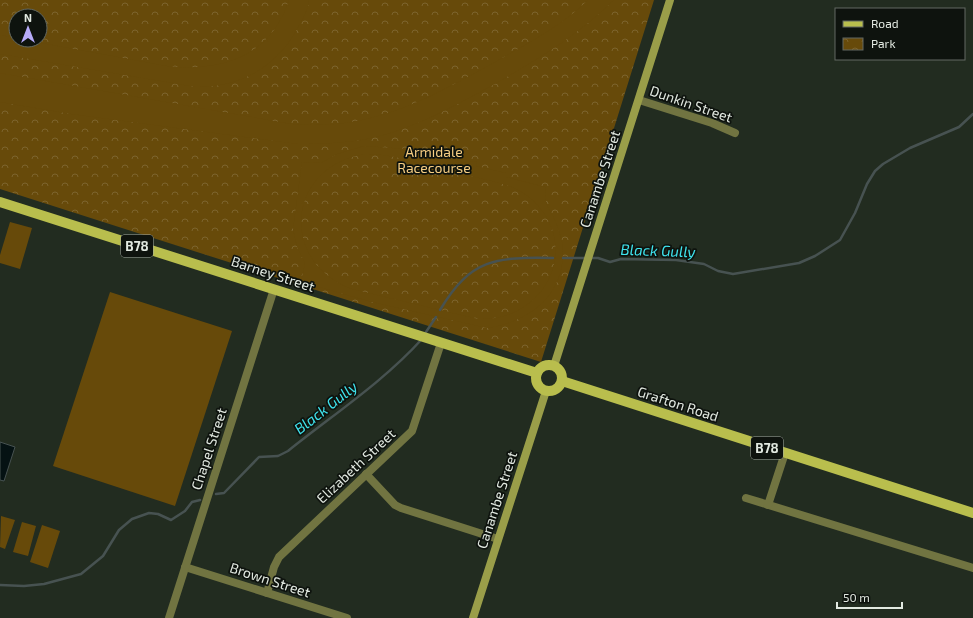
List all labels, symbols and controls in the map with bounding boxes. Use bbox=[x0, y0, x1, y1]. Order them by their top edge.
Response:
north arrow bbox=[8, 8, 48, 48]
legend bbox=[835, 8, 965, 60]
text: N bbox=[24, 11, 32, 24]
text: Road bbox=[871, 16, 899, 30]
text: Park bbox=[871, 36, 896, 50]
street label: Dunkin Street bbox=[648, 81, 735, 126]
street label: Canambe Street bbox=[576, 128, 623, 230]
park label: Armidale Racecourse bbox=[397, 143, 471, 176]
road number: B78 bbox=[121, 235, 153, 257]
water label: Black Gully bbox=[620, 240, 696, 261]
street label: Barney Street bbox=[229, 252, 317, 295]
water label: Black Gully bbox=[290, 377, 361, 438]
street label: Grafton Road bbox=[635, 382, 721, 425]
street label: Chapel Street bbox=[187, 406, 230, 492]
street label: Elizabeth Street bbox=[313, 425, 398, 506]
road number: B78 bbox=[751, 437, 783, 459]
street label: Canambe Street bbox=[473, 449, 520, 551]
street label: Brown Street bbox=[228, 559, 313, 601]
scale bar bbox=[837, 584, 902, 610]
text: 50 m bbox=[843, 590, 870, 604]

